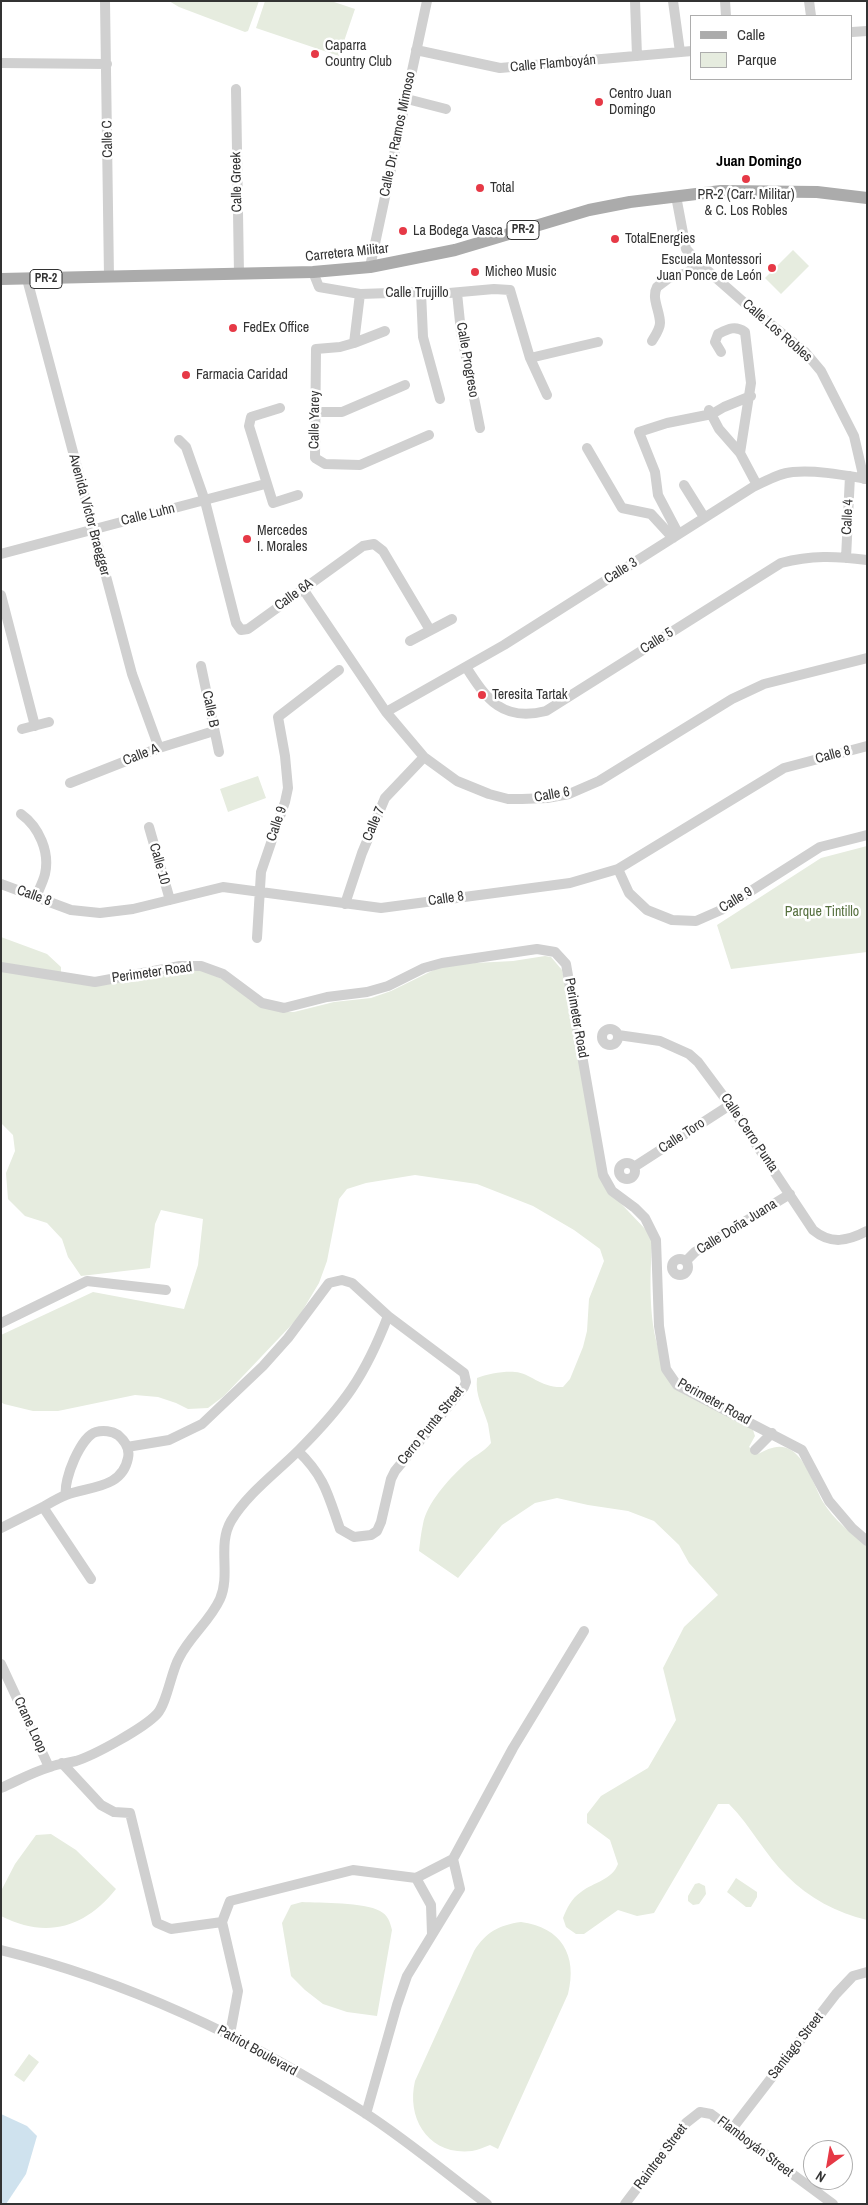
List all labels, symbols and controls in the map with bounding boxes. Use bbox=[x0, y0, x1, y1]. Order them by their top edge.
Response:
legend bbox=[690, 15, 853, 80]
text: Calle bbox=[737, 24, 765, 45]
place label: Caparra Country Club bbox=[325, 38, 392, 70]
marker: Caparra Country Club bbox=[309, 48, 321, 60]
text: Parque bbox=[737, 49, 777, 70]
street label: Calle Flamboyán bbox=[509, 52, 597, 76]
street label: Calle Dr. Ramos Mimoso bbox=[377, 70, 419, 198]
place label: Centro Juan Domingo bbox=[609, 86, 672, 118]
marker: Centro Juan Domingo bbox=[593, 96, 605, 108]
street label: Calle C bbox=[99, 120, 117, 158]
street label: Calle Greek bbox=[228, 152, 246, 212]
district label: Juan Domingo bbox=[716, 153, 802, 171]
marker: PR-2 (Carr. Militar) & C. Los Robles bbox=[740, 173, 752, 185]
place label: Total bbox=[490, 180, 514, 196]
marker: Total bbox=[474, 182, 486, 194]
place label: PR-2 (Carr. Militar) & C. Los Robles bbox=[698, 187, 794, 220]
road number: PR-2 bbox=[507, 220, 539, 240]
place label: La Bodega Vasca bbox=[413, 223, 503, 239]
marker: La Bodega Vasca bbox=[397, 225, 409, 237]
place label: TotalEnergies bbox=[625, 231, 695, 247]
marker: TotalEnergies bbox=[609, 233, 621, 245]
street label: Carretera Militar bbox=[305, 240, 389, 266]
place label: Escuela Montessori Juan Ponce de León bbox=[657, 252, 762, 284]
marker: Escuela Montessori Juan Ponce de León bbox=[766, 262, 778, 274]
place label: Micheo Music bbox=[485, 264, 556, 280]
marker: Micheo Music bbox=[469, 266, 481, 278]
road number: PR-2 bbox=[30, 270, 62, 288]
street label: Calle Trujillo bbox=[385, 285, 449, 301]
street label: Calle Los Robles bbox=[739, 296, 815, 366]
place label: FedEx Office bbox=[243, 320, 309, 336]
street label: Calle Progreso bbox=[452, 321, 482, 399]
marker: FedEx Office bbox=[227, 322, 239, 334]
place label: Farmacia Caridad bbox=[196, 367, 288, 383]
marker: Farmacia Caridad bbox=[180, 369, 192, 381]
street label: Calle Yarey bbox=[306, 391, 324, 449]
street label: Avenida Víctor Braegger bbox=[65, 452, 113, 578]
street label: Calle 4 bbox=[839, 499, 857, 535]
street label: Calle Luhn bbox=[119, 500, 177, 530]
place label: Mercedes I. Morales bbox=[257, 523, 307, 556]
marker: Mercedes I. Morales bbox=[241, 533, 253, 545]
street label: Calle 3 bbox=[601, 554, 641, 588]
street label: Calle 6A bbox=[272, 575, 316, 615]
street label: Calle 5 bbox=[637, 624, 677, 658]
place label: Teresita Tartak bbox=[492, 687, 568, 703]
street label: Calle B bbox=[198, 689, 222, 729]
marker: Teresita Tartak bbox=[476, 689, 488, 701]
street label: Calle A bbox=[121, 741, 161, 769]
street label: Calle 8 bbox=[814, 742, 852, 768]
street label: Calle 6 bbox=[533, 784, 571, 806]
street label: Calle 9 bbox=[263, 804, 291, 844]
street label: Calle 7 bbox=[359, 804, 389, 844]
street label: Calle 10 bbox=[145, 841, 173, 887]
street label: Calle 8 bbox=[14, 882, 54, 910]
street label: Calle 9 bbox=[716, 884, 756, 916]
street label: Calle 8 bbox=[427, 888, 465, 910]
park label: Parque Tintillo bbox=[785, 904, 859, 920]
street label: Perimeter Road bbox=[111, 959, 193, 987]
street label: Perimeter Road bbox=[561, 977, 591, 1059]
street label: Calle Cerro Punta bbox=[717, 1090, 781, 1176]
street label: Calle Toro bbox=[656, 1115, 708, 1157]
street label: Calle Doña Juana bbox=[694, 1196, 780, 1258]
street label: Perimeter Road bbox=[674, 1375, 754, 1429]
street label: Cerro Punta Street bbox=[394, 1384, 468, 1468]
street label: Crane Loop bbox=[10, 1694, 50, 1756]
street label: Santiago Street bbox=[765, 2009, 827, 2083]
street label: Patriot Boulevard bbox=[214, 2022, 300, 2080]
street label: Flamboyán Street bbox=[714, 2113, 796, 2181]
street label: Raintree Street bbox=[631, 2121, 691, 2193]
north arrow bbox=[803, 2140, 853, 2190]
text: N bbox=[812, 2167, 829, 2187]

